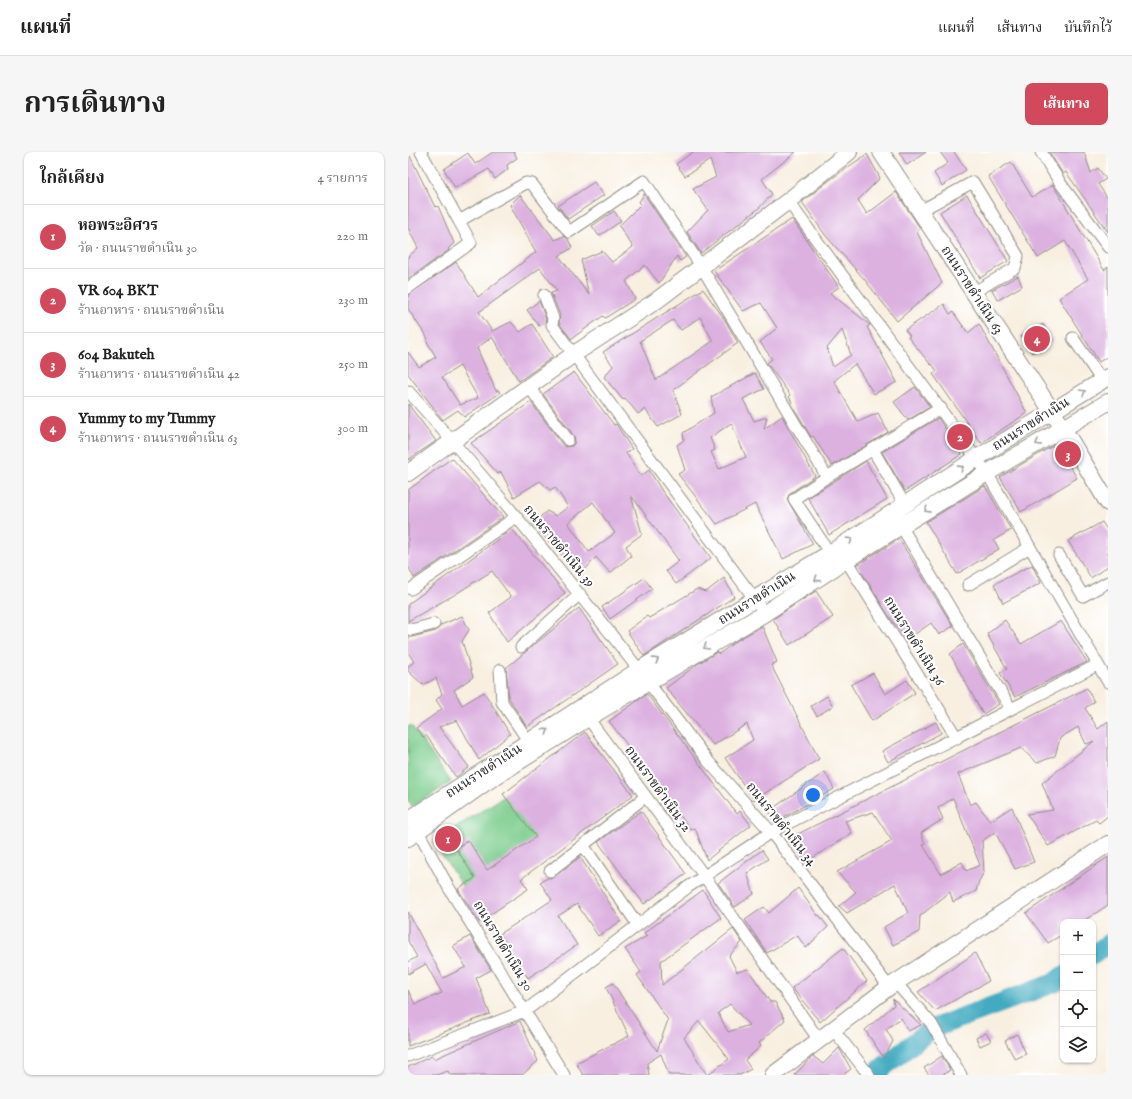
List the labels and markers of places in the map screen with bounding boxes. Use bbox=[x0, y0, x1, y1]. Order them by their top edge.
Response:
pin: 4 bbox=[1024, 324, 1050, 354]
pin: 2 bbox=[947, 422, 973, 452]
pin: 3 bbox=[1055, 439, 1081, 469]
pin: 1 bbox=[435, 824, 461, 854]

